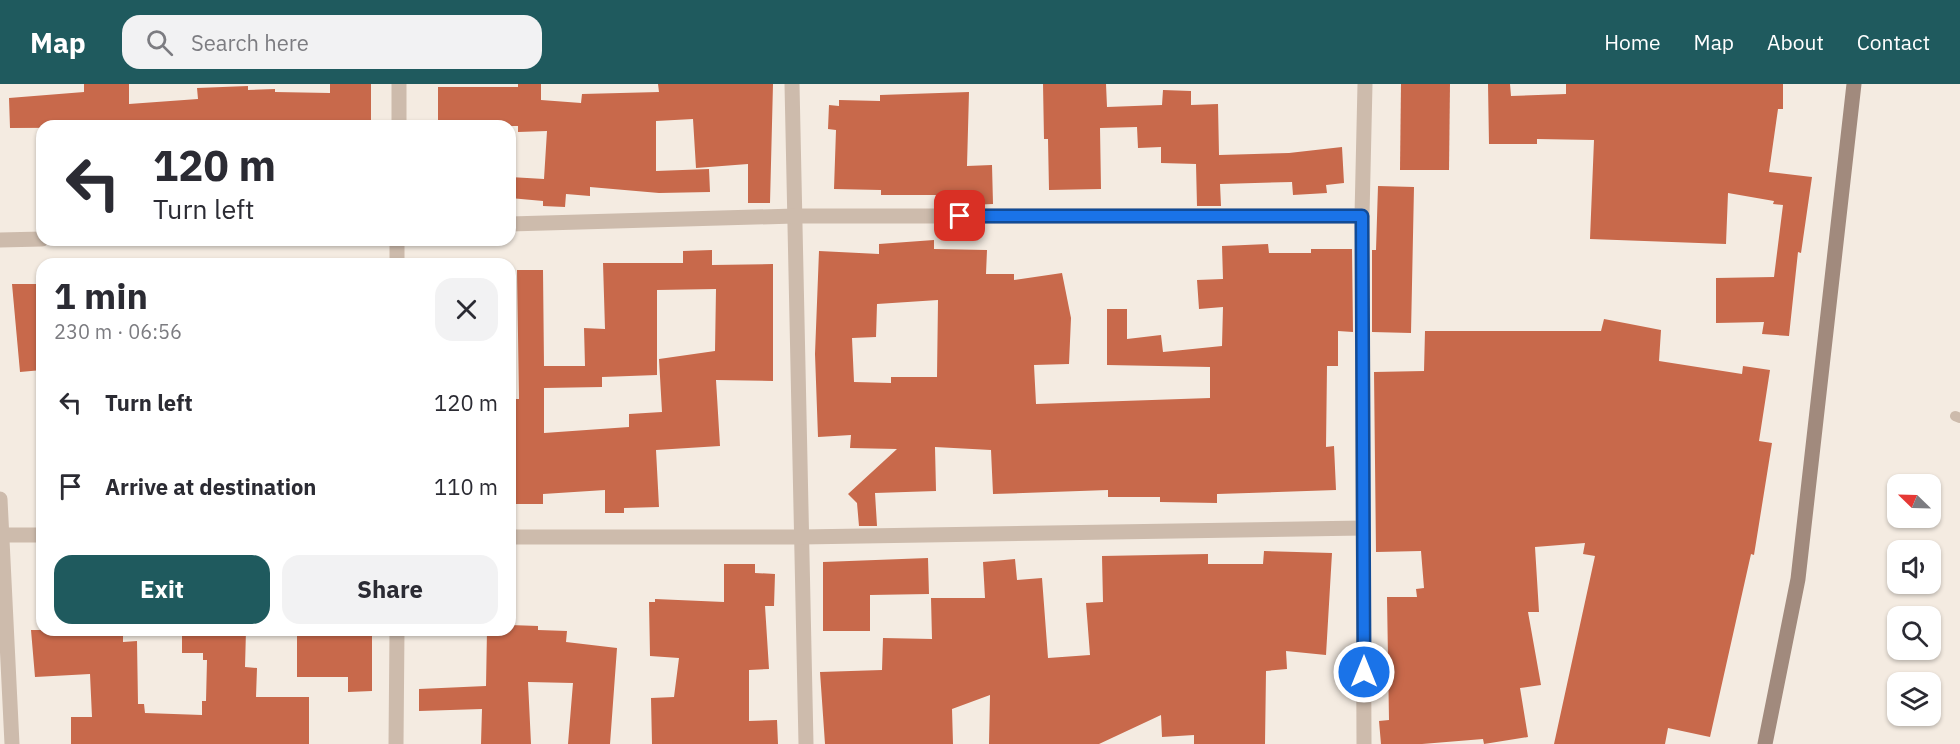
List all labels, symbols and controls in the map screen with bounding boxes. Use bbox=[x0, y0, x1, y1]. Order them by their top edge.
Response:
search box bbox=[122, 15, 542, 69]
text: Map bbox=[30, 24, 86, 61]
icon: search bbox=[143, 26, 176, 59]
text: Search here bbox=[191, 28, 309, 57]
text: Home bbox=[1604, 28, 1661, 56]
text: Map bbox=[1694, 28, 1734, 56]
text: About bbox=[1767, 28, 1824, 56]
text: Contact bbox=[1857, 28, 1930, 56]
text: 120 m bbox=[153, 138, 276, 193]
icon: left bbox=[54, 144, 132, 222]
pin bbox=[934, 190, 985, 241]
text: Turn left bbox=[153, 191, 254, 226]
icon: arrive bbox=[943, 199, 976, 232]
text: 1 min bbox=[54, 272, 148, 319]
button: close bbox=[435, 278, 498, 341]
text: 230 m · 06:56 bbox=[54, 318, 182, 345]
icon: left bbox=[54, 386, 87, 419]
text: Turn left bbox=[105, 388, 193, 417]
text: 120 m bbox=[434, 388, 498, 417]
icon: arrive bbox=[54, 470, 87, 503]
text: Arrive at destination bbox=[105, 472, 316, 501]
text: 110 m bbox=[434, 472, 498, 501]
north arrow bbox=[1887, 474, 1941, 528]
map controls bbox=[1887, 474, 1941, 726]
button: sound bbox=[1887, 540, 1941, 594]
button: Exit bbox=[54, 555, 270, 624]
button: Share bbox=[282, 555, 498, 624]
button: search bbox=[1887, 606, 1941, 660]
position arrow bbox=[1332, 640, 1396, 704]
button: layers bbox=[1887, 672, 1941, 726]

